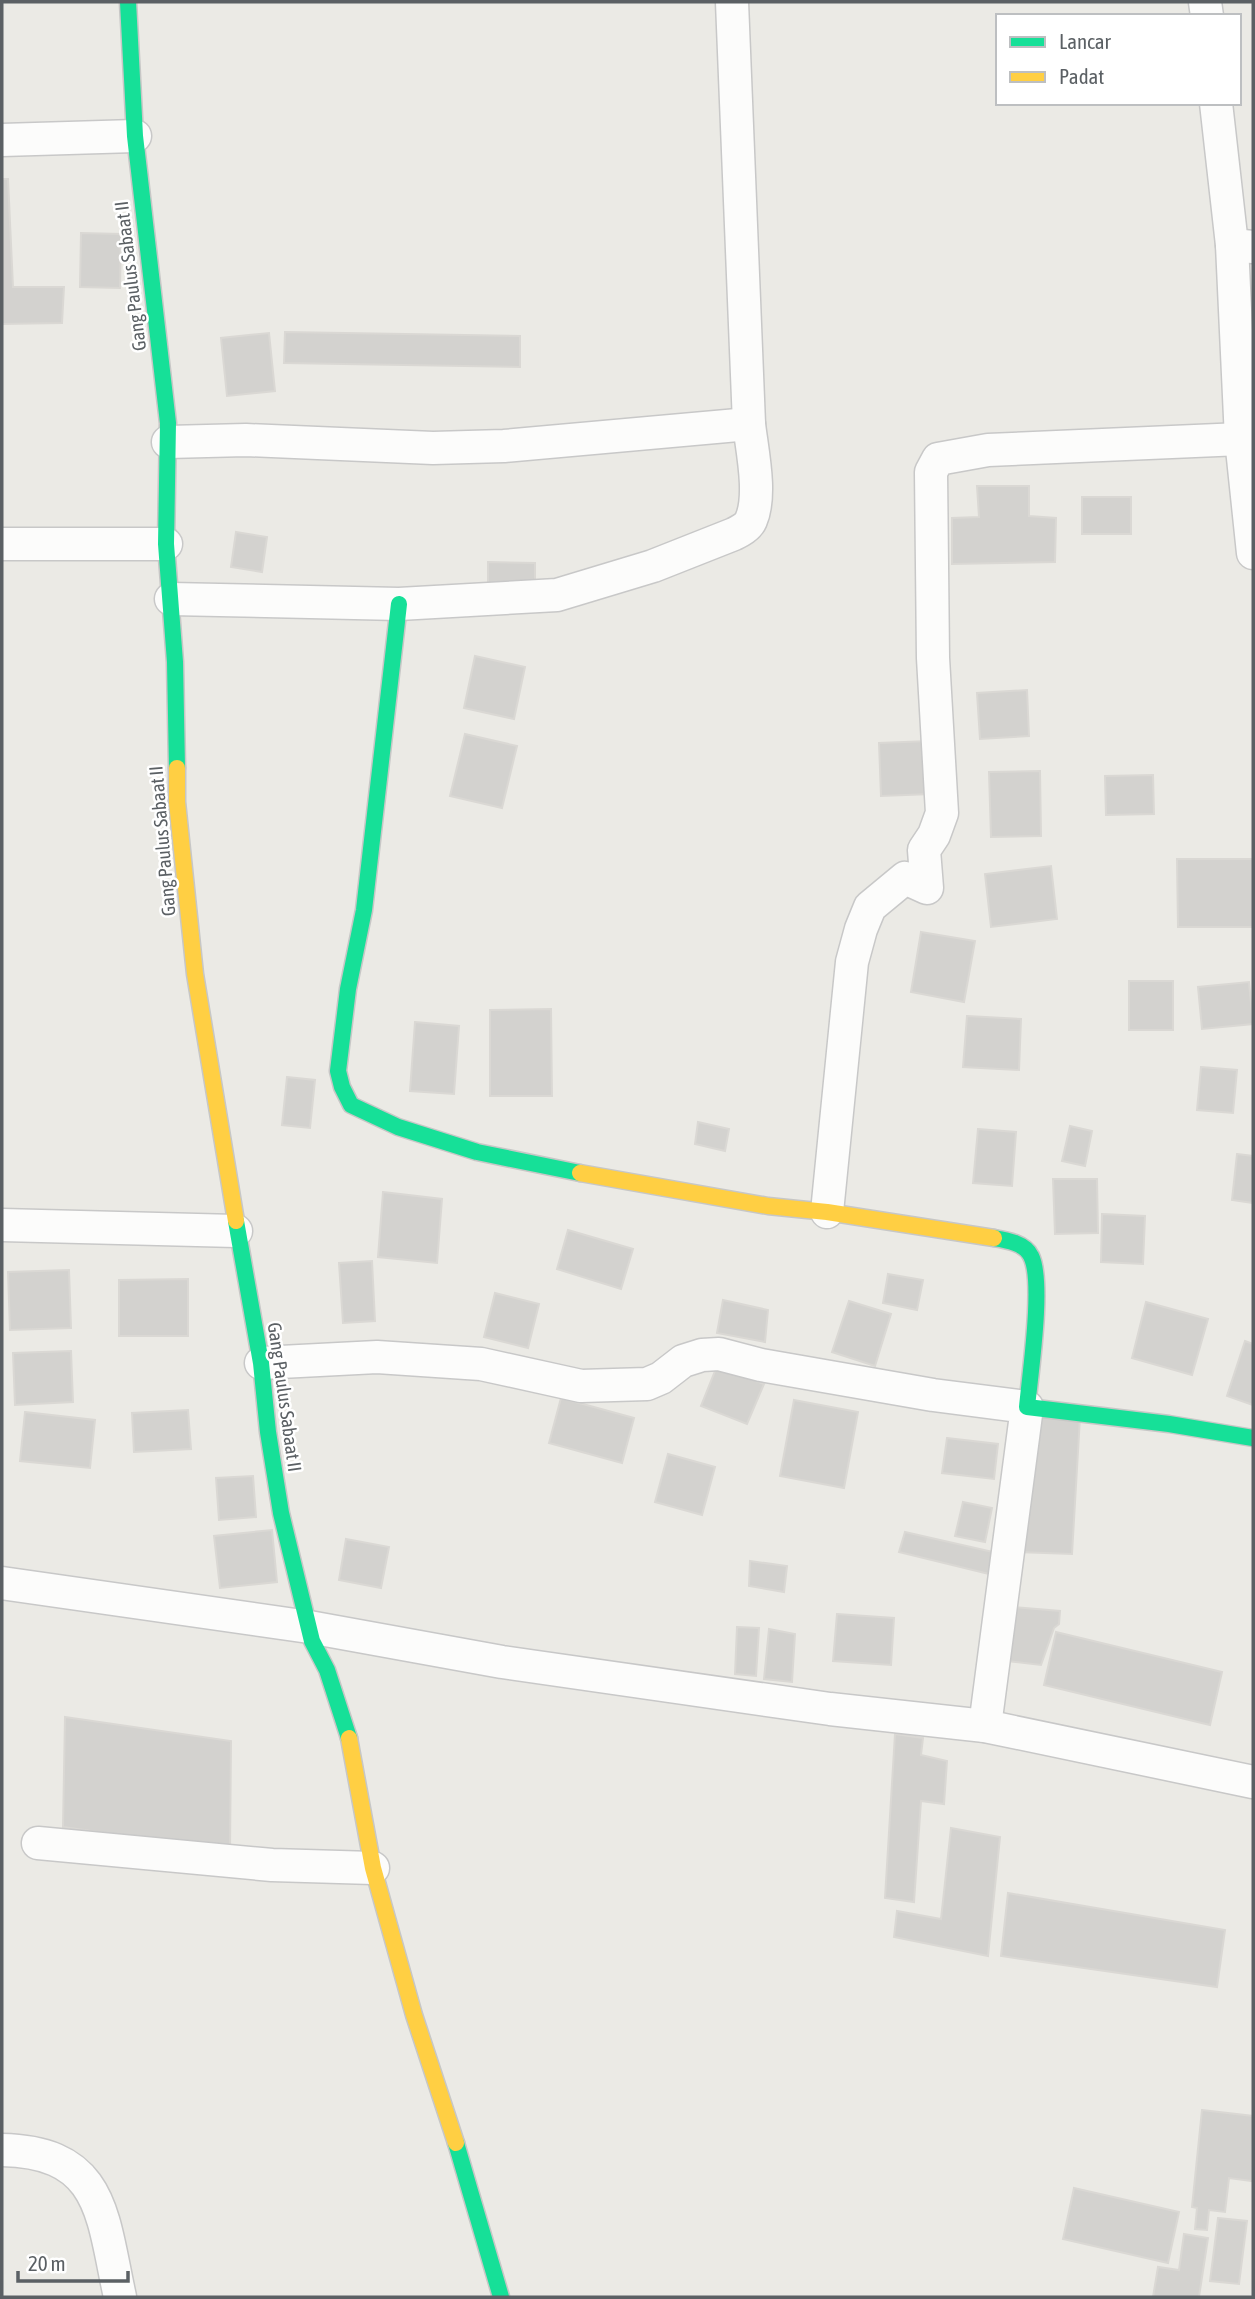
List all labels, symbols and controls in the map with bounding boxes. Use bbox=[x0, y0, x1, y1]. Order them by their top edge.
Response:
legend bbox=[996, 14, 1241, 105]
text: Lancar bbox=[1059, 29, 1112, 53]
text: Padat bbox=[1059, 64, 1104, 88]
street label: Gang Paulus Sabaat II bbox=[110, 200, 150, 352]
street label: Gang Paulus Sabaat II bbox=[144, 765, 180, 917]
street label: Gang Paulus Sabaat II bbox=[264, 1321, 306, 1473]
scale bar bbox=[18, 2240, 128, 2284]
text: 20 m bbox=[28, 2251, 66, 2275]

